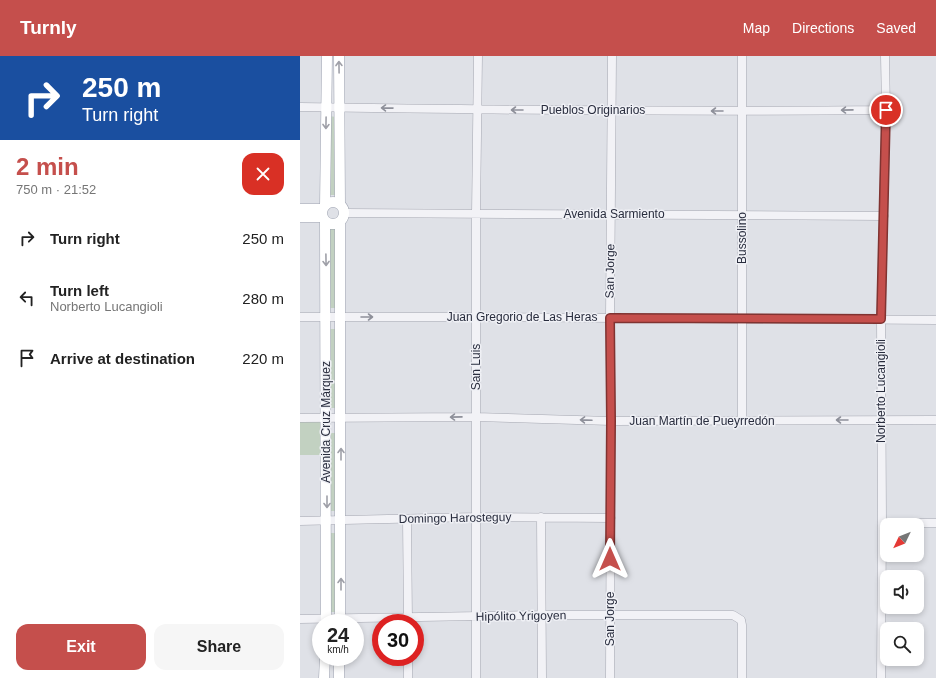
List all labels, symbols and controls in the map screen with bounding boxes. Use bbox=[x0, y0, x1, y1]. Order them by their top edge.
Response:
text: Turnly bbox=[20, 17, 77, 38]
text: Map bbox=[743, 20, 770, 36]
text: Directions bbox=[792, 20, 854, 36]
text: Saved bbox=[876, 20, 916, 36]
one-way arrow bbox=[335, 61, 343, 74]
icon: right bbox=[16, 72, 68, 124]
text: 250 m bbox=[82, 72, 161, 103]
pin bbox=[869, 93, 903, 127]
icon: arrive bbox=[875, 99, 897, 121]
street label: Pueblos Originarios bbox=[541, 103, 645, 117]
text: Turn right bbox=[82, 105, 158, 125]
one-way arrow bbox=[381, 105, 394, 112]
one-way arrow bbox=[511, 106, 524, 114]
one-way arrow bbox=[841, 106, 854, 114]
one-way arrow bbox=[711, 107, 724, 115]
one-way arrow bbox=[323, 116, 330, 129]
text: 2 min bbox=[16, 153, 79, 180]
button: close bbox=[242, 153, 284, 195]
text: 750 m · 21:52 bbox=[16, 182, 96, 197]
street label: Avenida Sarmiento bbox=[563, 207, 665, 221]
street label: Bussolino bbox=[735, 212, 749, 264]
icon: right bbox=[16, 227, 38, 249]
text: Turn right bbox=[50, 230, 120, 247]
text: 250 m bbox=[242, 230, 284, 247]
street label: San Jorge bbox=[603, 243, 617, 298]
one-way arrow bbox=[322, 253, 330, 266]
text: Turn left bbox=[50, 282, 109, 299]
icon: left bbox=[16, 287, 38, 309]
text: 280 m bbox=[242, 290, 284, 307]
text: Norberto Lucangioli bbox=[50, 299, 163, 314]
street label: Juan Gregorio de Las Heras bbox=[447, 310, 597, 324]
one-way arrow bbox=[360, 313, 373, 321]
street label: Norberto Lucangioli bbox=[874, 339, 888, 443]
street label: San Luis bbox=[469, 344, 483, 390]
icon: arrive bbox=[16, 347, 38, 369]
text: Arrive at destination bbox=[50, 350, 195, 367]
text: 220 m bbox=[242, 350, 284, 367]
street label: Avenida Cruz Márquez bbox=[319, 361, 333, 483]
one-way arrow bbox=[450, 413, 463, 421]
street label: Juan Martín de Pueyrredón bbox=[629, 414, 775, 428]
one-way arrow bbox=[580, 417, 593, 424]
one-way arrow bbox=[836, 417, 849, 424]
one-way arrow bbox=[337, 448, 345, 461]
one-way arrow bbox=[323, 495, 331, 508]
street label: Domingo Harosteguy bbox=[399, 510, 511, 526]
north arrow bbox=[880, 518, 924, 562]
map controls bbox=[880, 518, 924, 666]
position arrow bbox=[589, 538, 631, 580]
button: sound bbox=[880, 570, 924, 614]
one-way arrow bbox=[337, 578, 344, 591]
street label: San Jorge bbox=[603, 591, 617, 646]
street label: Hipólito Yrigoyen bbox=[476, 608, 566, 624]
speed limit sign: 30 bbox=[372, 614, 424, 666]
button: search bbox=[880, 622, 924, 666]
button: Exit bbox=[16, 624, 146, 670]
button: Share bbox=[154, 624, 284, 670]
text: 24 bbox=[327, 624, 349, 646]
text: km/h bbox=[327, 644, 349, 655]

